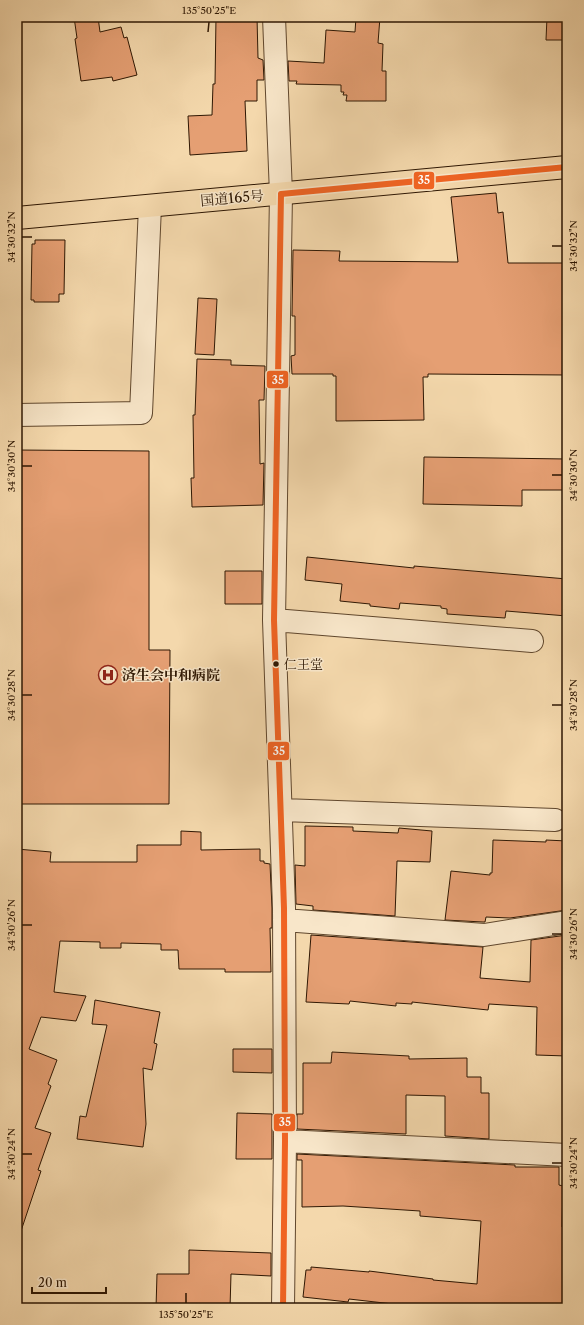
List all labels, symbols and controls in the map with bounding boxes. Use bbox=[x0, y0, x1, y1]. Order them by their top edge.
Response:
text: 135°50'25"E bbox=[182, 4, 236, 17]
line badge: 35 bbox=[413, 171, 435, 190]
text: 35 bbox=[418, 173, 430, 187]
street label: 国道165号 bbox=[199, 186, 265, 210]
text: 34°30'32"N bbox=[5, 211, 18, 263]
text: 34°30'32"N bbox=[567, 220, 580, 272]
line badge: 35 bbox=[266, 370, 289, 389]
text: 35 bbox=[272, 373, 284, 387]
text: 34°30'30"N bbox=[5, 440, 18, 492]
text: 34°30'30"N bbox=[567, 449, 580, 501]
place label: 仁王堂 bbox=[284, 656, 323, 672]
marker: 仁王堂 bbox=[271, 659, 281, 669]
hospital icon: 済生会中和病院 bbox=[97, 664, 119, 686]
place label: 済生会中和病院 bbox=[122, 666, 220, 684]
text: 34°30'28"N bbox=[5, 669, 18, 721]
text: 34°30'28"N bbox=[567, 679, 580, 731]
line badge: 35 bbox=[267, 741, 290, 761]
text: 35 bbox=[273, 744, 285, 758]
text: 34°30'26"N bbox=[5, 899, 18, 951]
text: 34°30'26"N bbox=[567, 908, 580, 960]
line badge: 35 bbox=[273, 1113, 296, 1132]
text: 35 bbox=[279, 1115, 291, 1129]
text: 34°30'24"N bbox=[5, 1128, 18, 1180]
text: 34°30'24"N bbox=[567, 1137, 580, 1189]
scale bar bbox=[32, 1269, 106, 1295]
text: 20 m bbox=[38, 1275, 67, 1290]
text: 135°50'25"E bbox=[159, 1308, 213, 1321]

